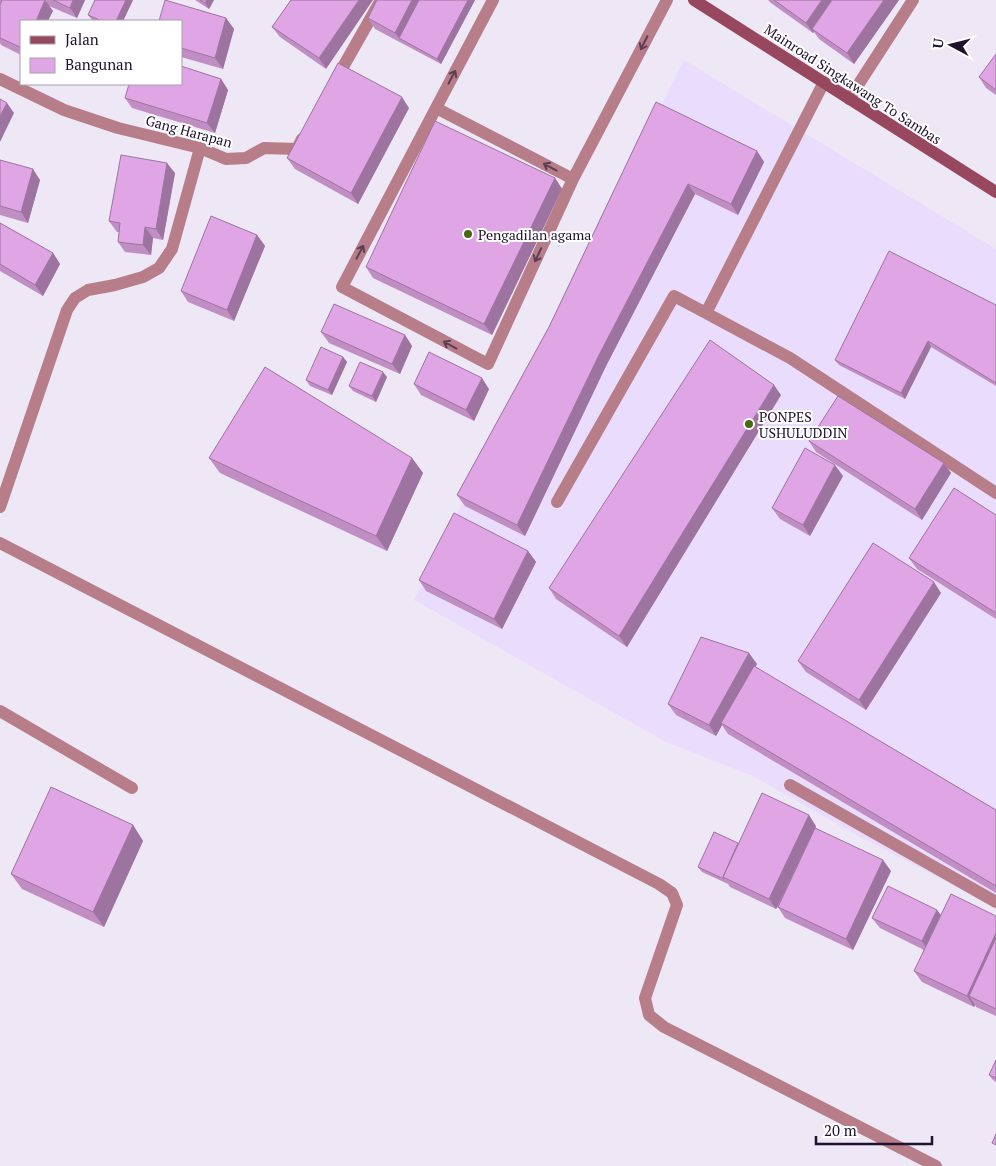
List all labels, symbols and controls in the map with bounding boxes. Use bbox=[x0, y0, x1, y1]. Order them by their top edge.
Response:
legend bbox=[20, 20, 182, 85]
street label: Mainroad Singkawang To Sambas bbox=[761, 20, 945, 148]
north arrow bbox=[926, 20, 976, 70]
text: Jalan bbox=[65, 29, 99, 49]
one-way arrow bbox=[639, 35, 648, 50]
text: U bbox=[928, 37, 948, 49]
text: Bangunan bbox=[65, 54, 133, 74]
one-way arrow bbox=[447, 70, 457, 85]
street label: Gang Harapan bbox=[144, 110, 235, 152]
one-way arrow bbox=[542, 162, 557, 172]
place label: Pengadilan agama bbox=[478, 225, 591, 244]
marker: Pengadilan agama bbox=[462, 228, 474, 240]
one-way arrow bbox=[356, 245, 365, 260]
one-way arrow bbox=[533, 247, 542, 262]
one-way arrow bbox=[443, 340, 458, 349]
place label: PONPES USHULUDDIN bbox=[759, 407, 848, 442]
marker: PONPES USHULUDDIN bbox=[743, 418, 755, 430]
scale bar bbox=[816, 1114, 932, 1146]
text: 20 m bbox=[824, 1120, 857, 1140]

